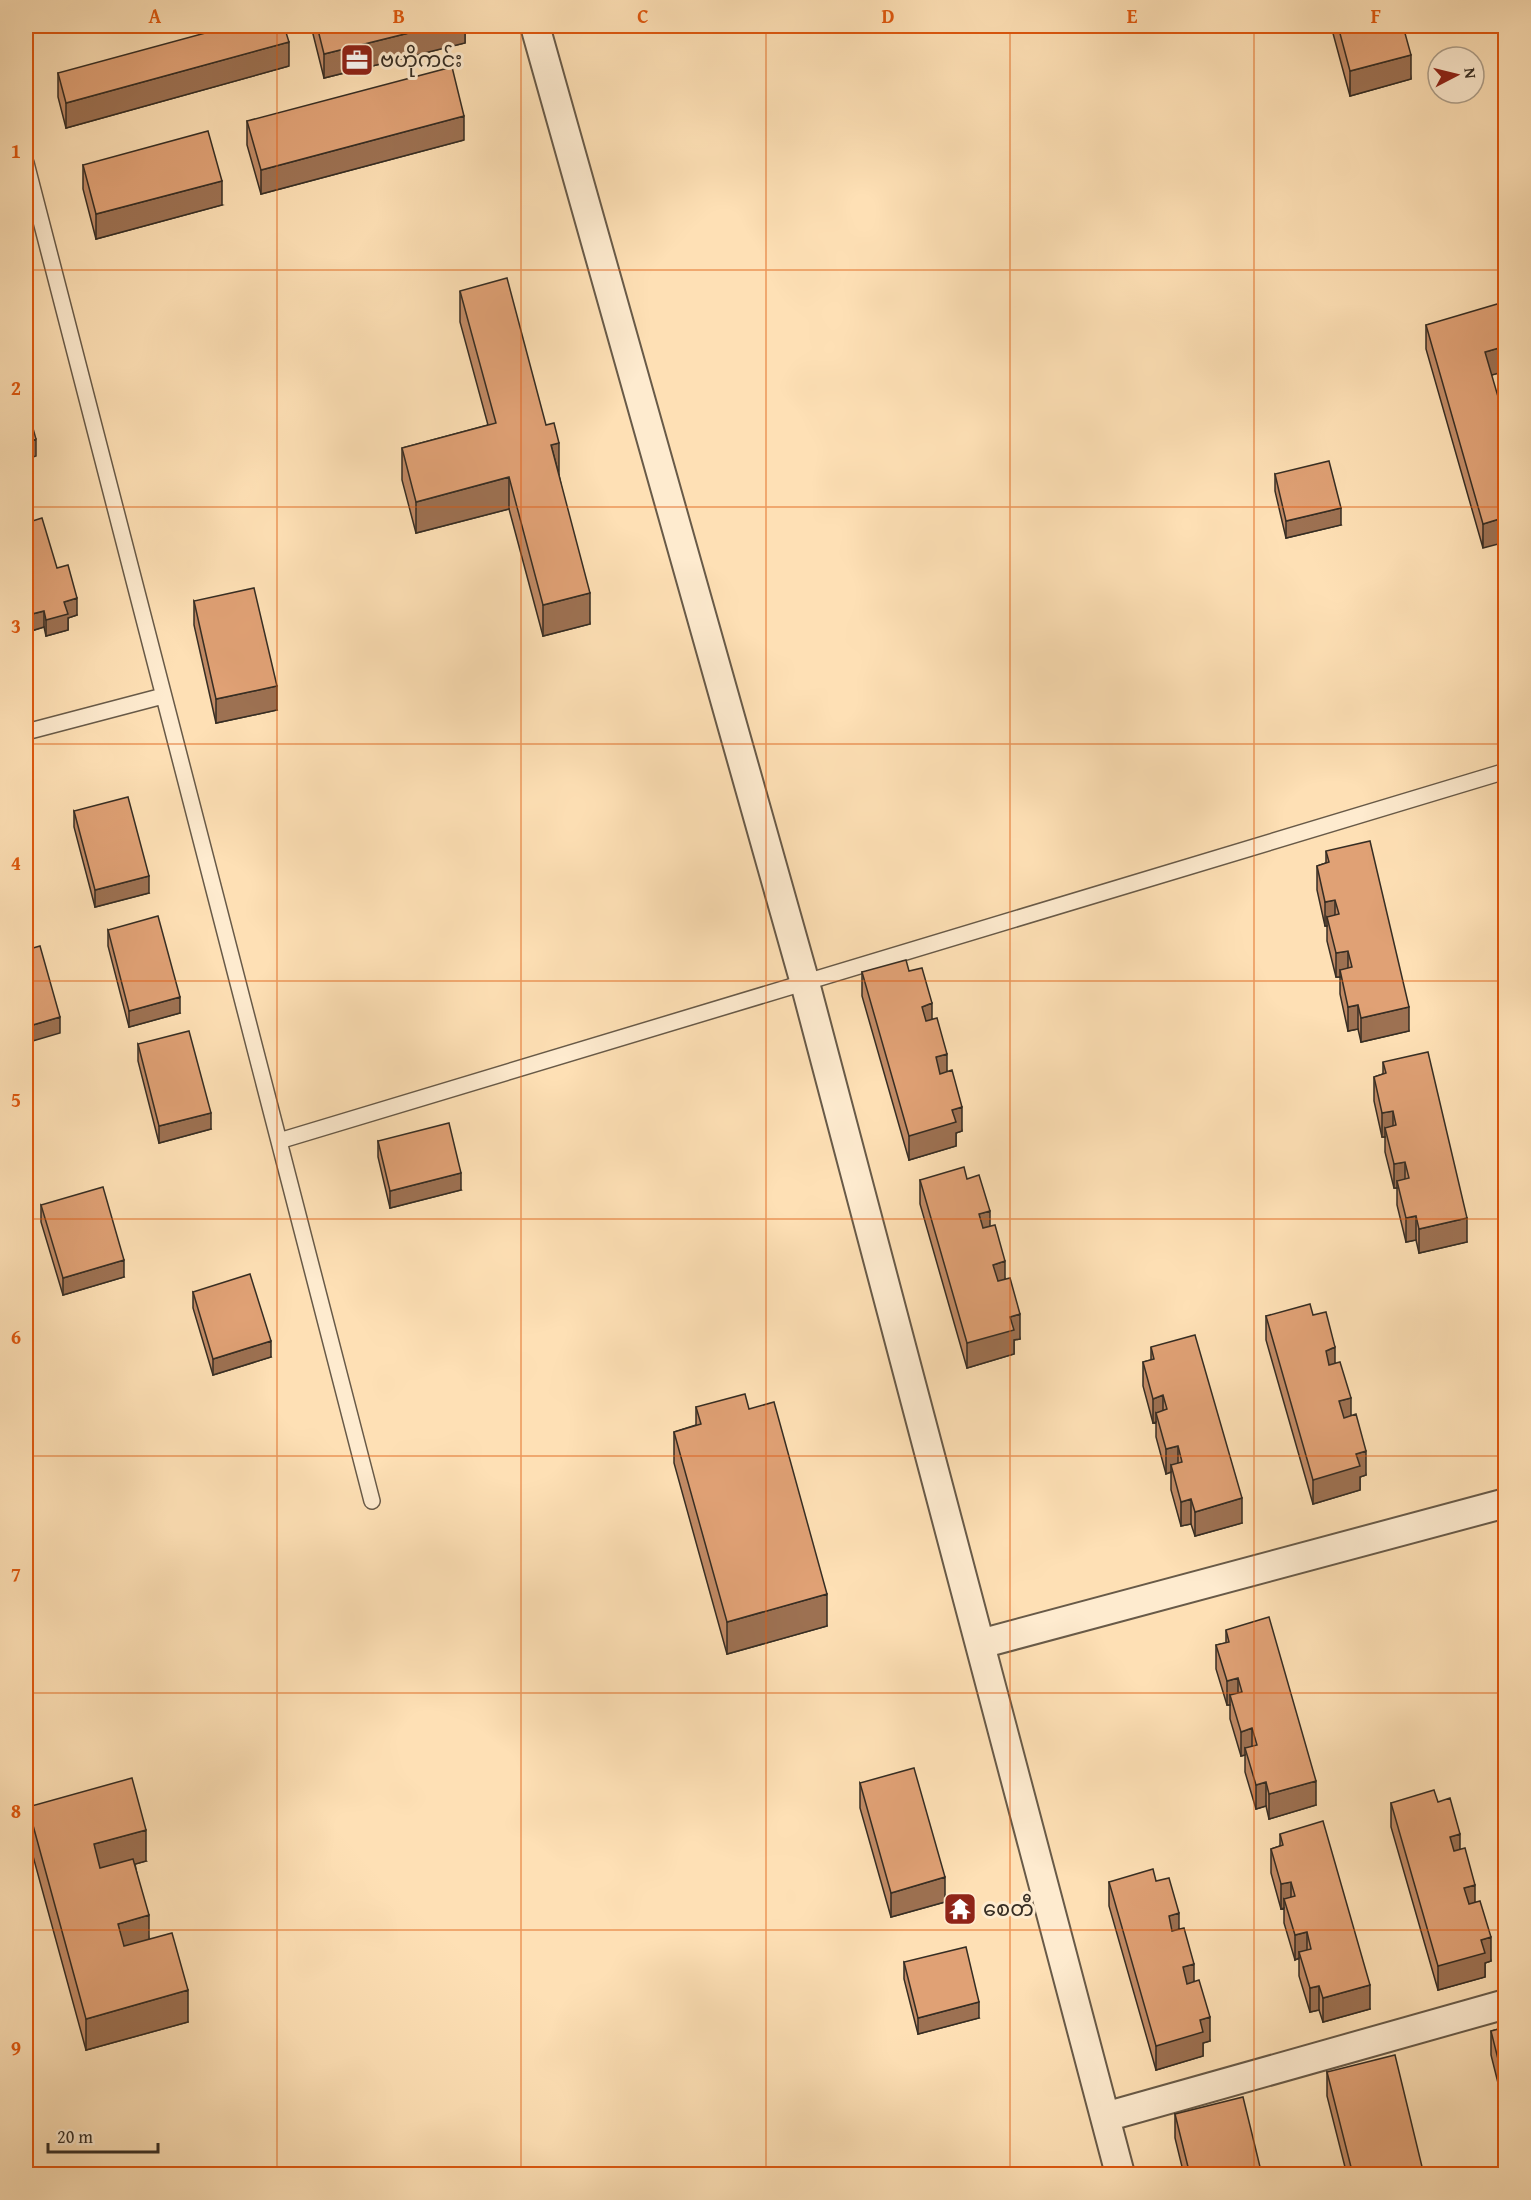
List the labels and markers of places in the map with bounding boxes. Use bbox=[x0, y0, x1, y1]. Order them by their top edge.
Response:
office icon: ဗဟိုကင်း bbox=[339, 42, 375, 78]
place label: ဗဟိုကင်း bbox=[380, 44, 462, 77]
temple icon: စေတီ bbox=[942, 1891, 978, 1927]
place label: စေတီ bbox=[983, 1893, 1034, 1924]

